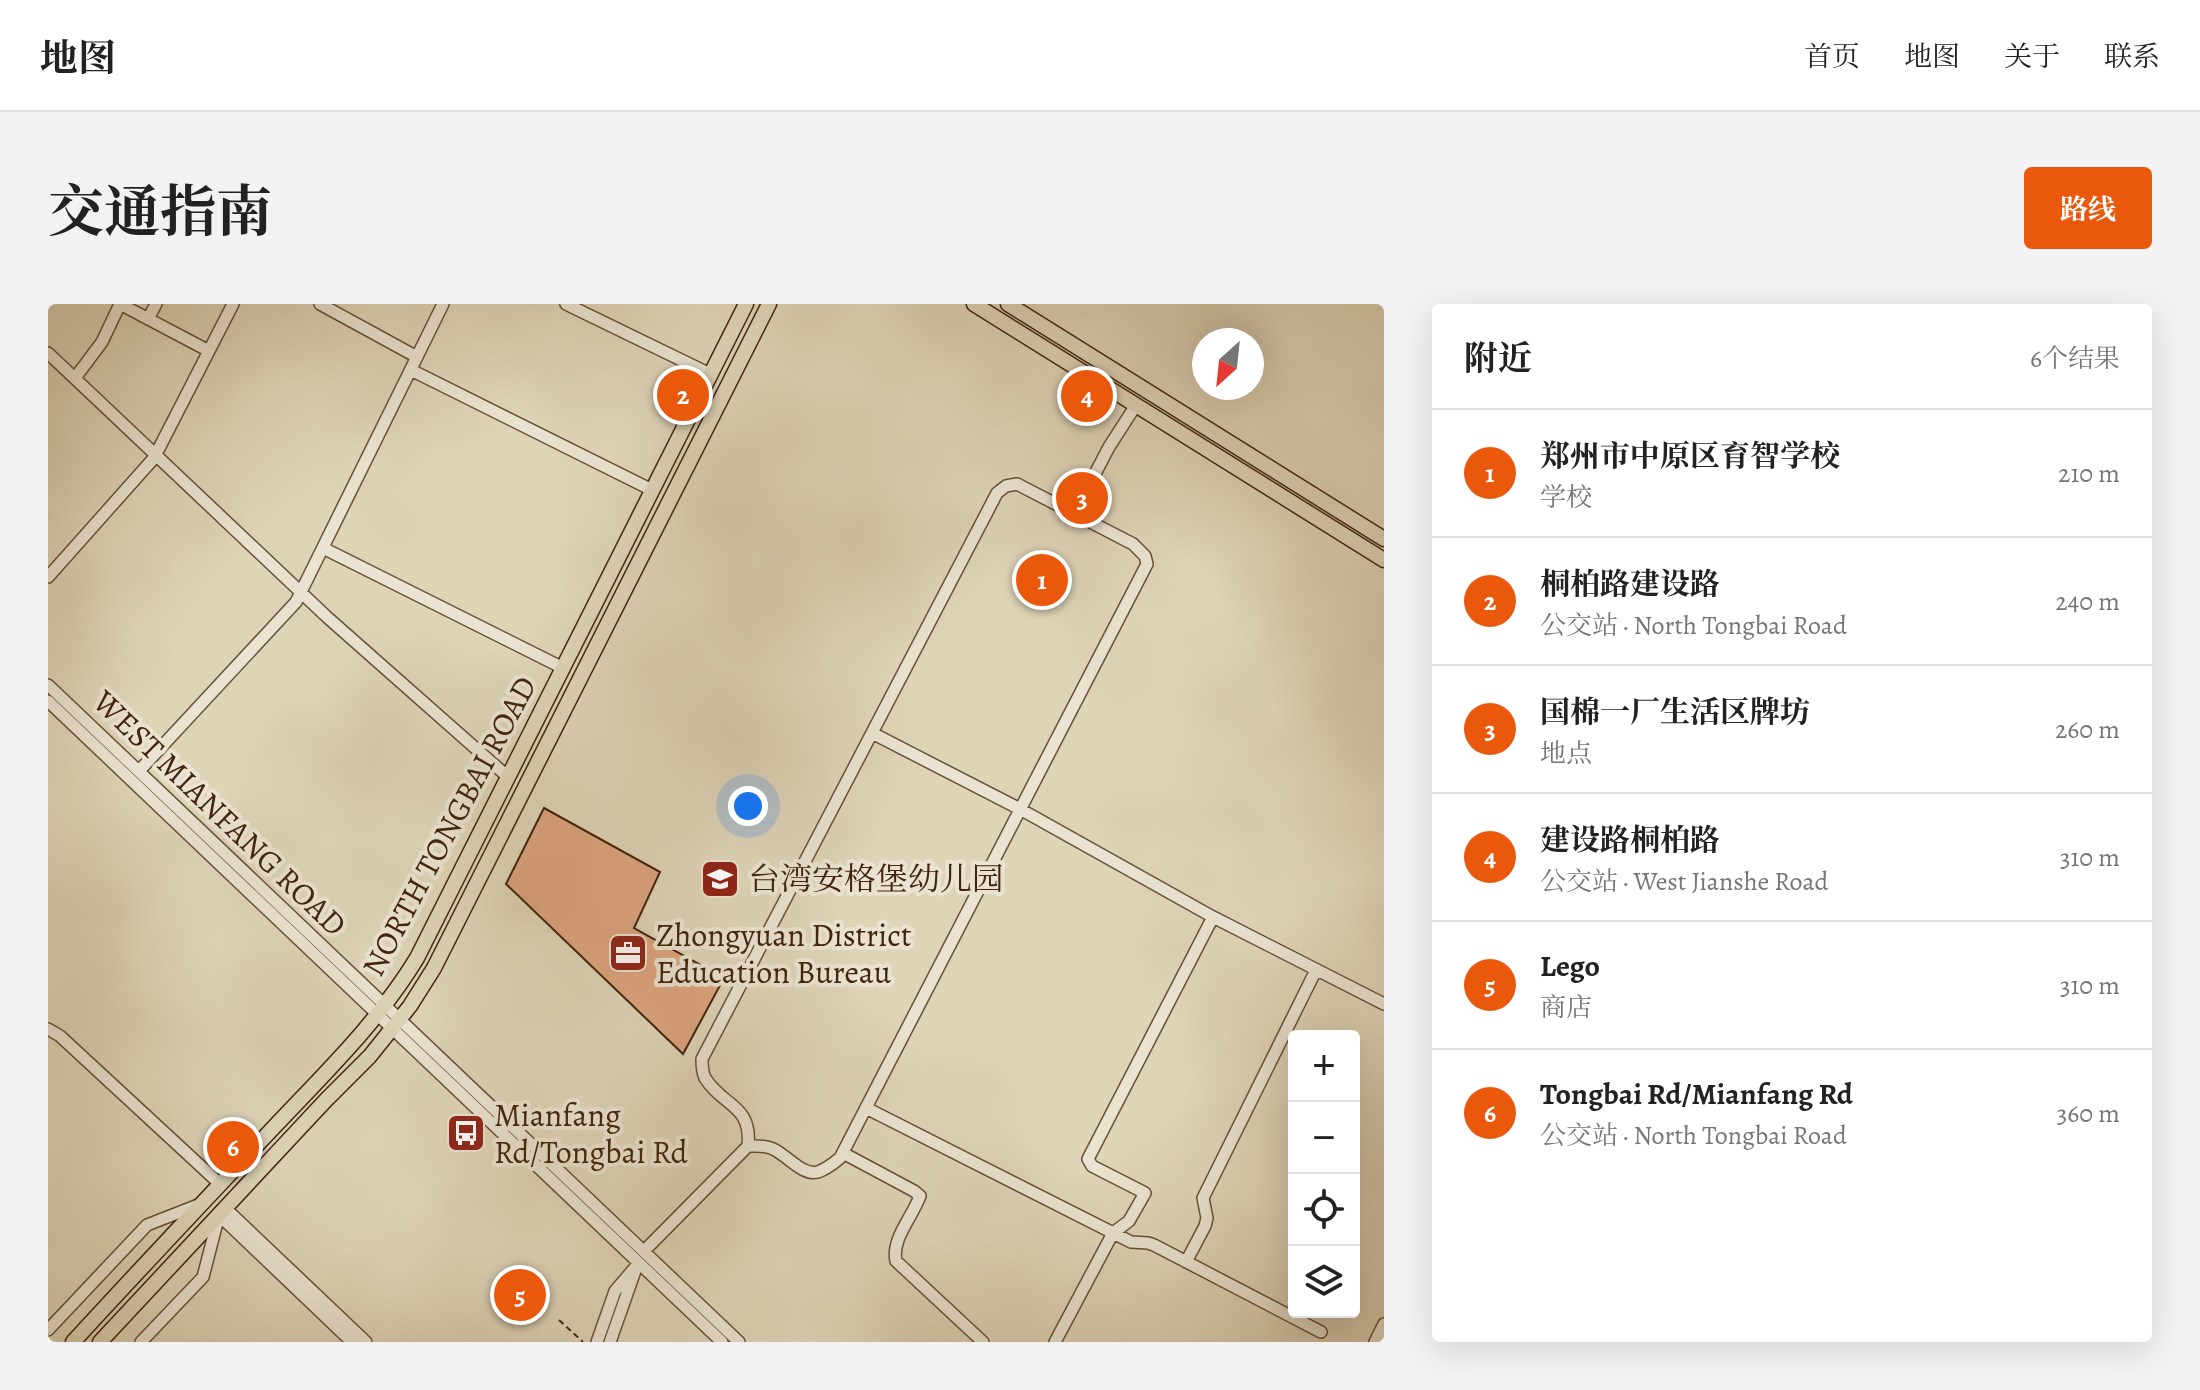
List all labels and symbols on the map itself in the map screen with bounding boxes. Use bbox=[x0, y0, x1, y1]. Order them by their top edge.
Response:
north arrow bbox=[1192, 328, 1264, 400]
pin: 2 bbox=[657, 365, 709, 425]
pin: 4 bbox=[1061, 366, 1113, 426]
pin: 3 bbox=[1056, 468, 1108, 528]
pin: 1 bbox=[1016, 550, 1068, 610]
street label: NORTH TONGBAI ROAD bbox=[351, 668, 547, 984]
street label: WEST MIANFANG ROAD bbox=[83, 679, 356, 946]
your location bbox=[728, 786, 768, 826]
place label: 台湾安格堡幼儿园 bbox=[748, 857, 1004, 901]
school or university icon: 台湾安格堡幼儿园 bbox=[699, 858, 741, 900]
place label: Zhongyuan District Education Bureau bbox=[656, 913, 912, 994]
office icon: Zhongyuan District Education Bureau bbox=[607, 932, 649, 974]
place label: Mianfang Rd/Tongbai Rd bbox=[494, 1093, 688, 1174]
bus stop icon: Mianfang Rd/Tongbai Rd bbox=[445, 1112, 487, 1154]
pin: 6 bbox=[207, 1117, 259, 1177]
pin: 5 bbox=[494, 1265, 546, 1325]

